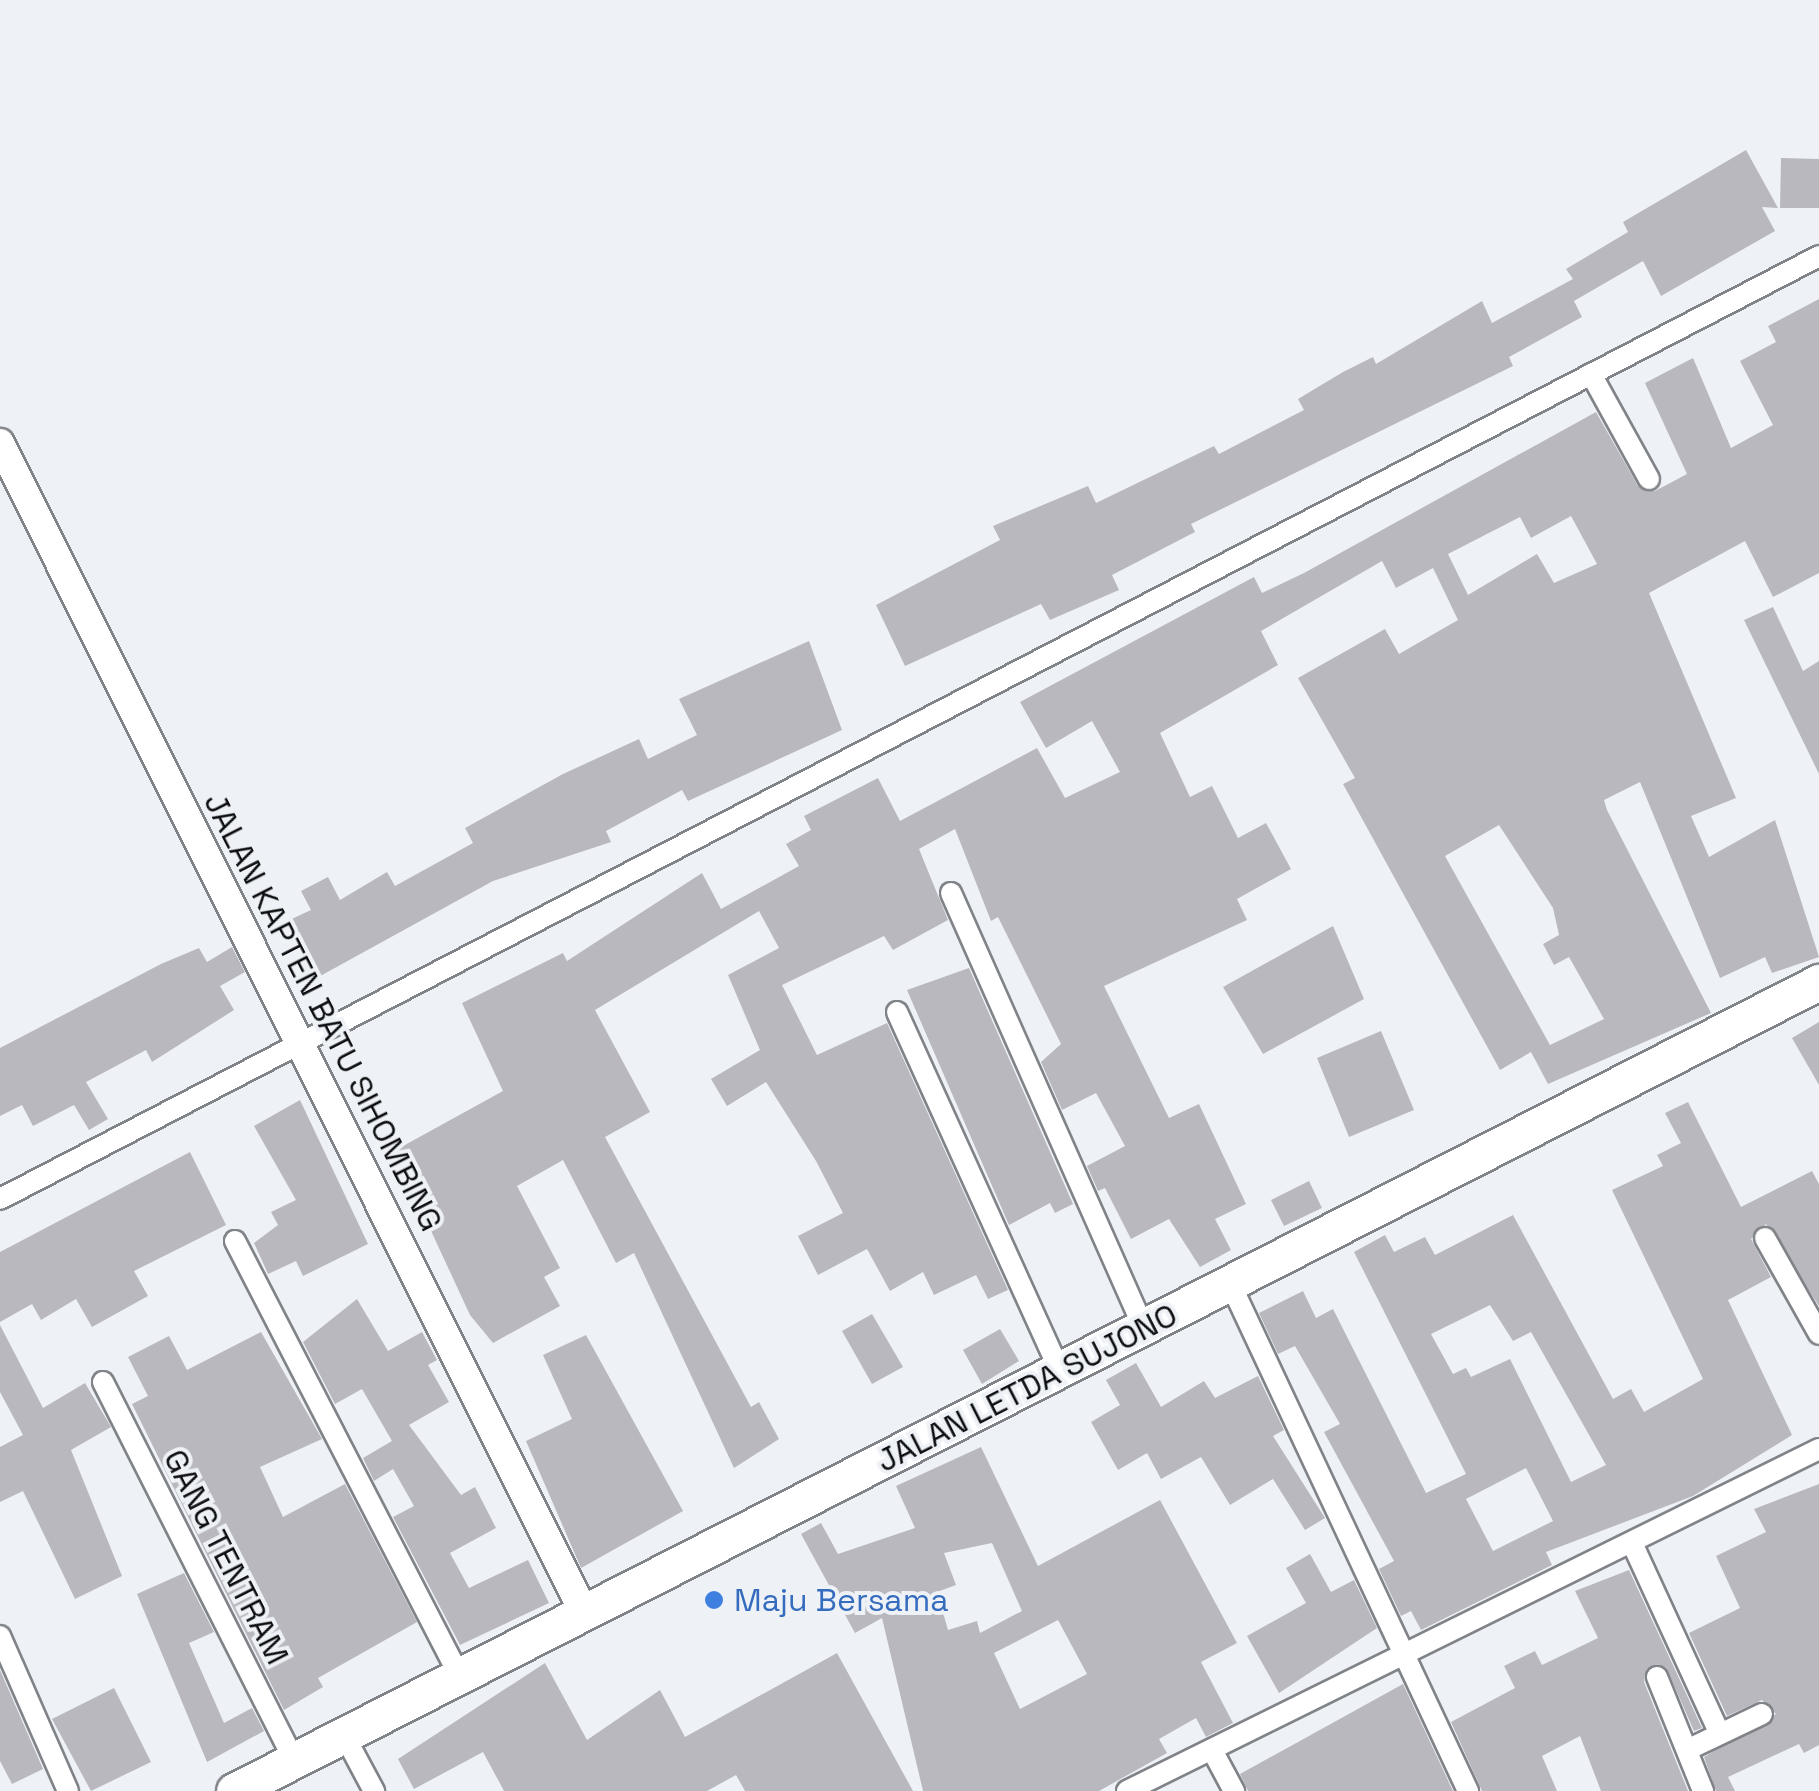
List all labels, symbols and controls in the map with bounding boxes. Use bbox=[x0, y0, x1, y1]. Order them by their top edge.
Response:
street label: JALAN KAPTEN BATU SIHOMBING bbox=[195, 787, 451, 1237]
street label: JALAN LETDA SUJONO bbox=[870, 1295, 1184, 1481]
street label: GANG TENTRAM bbox=[155, 1443, 297, 1671]
place label: Maju Bersama bbox=[734, 1581, 949, 1619]
marker: Maju Bersama bbox=[703, 1589, 725, 1611]

